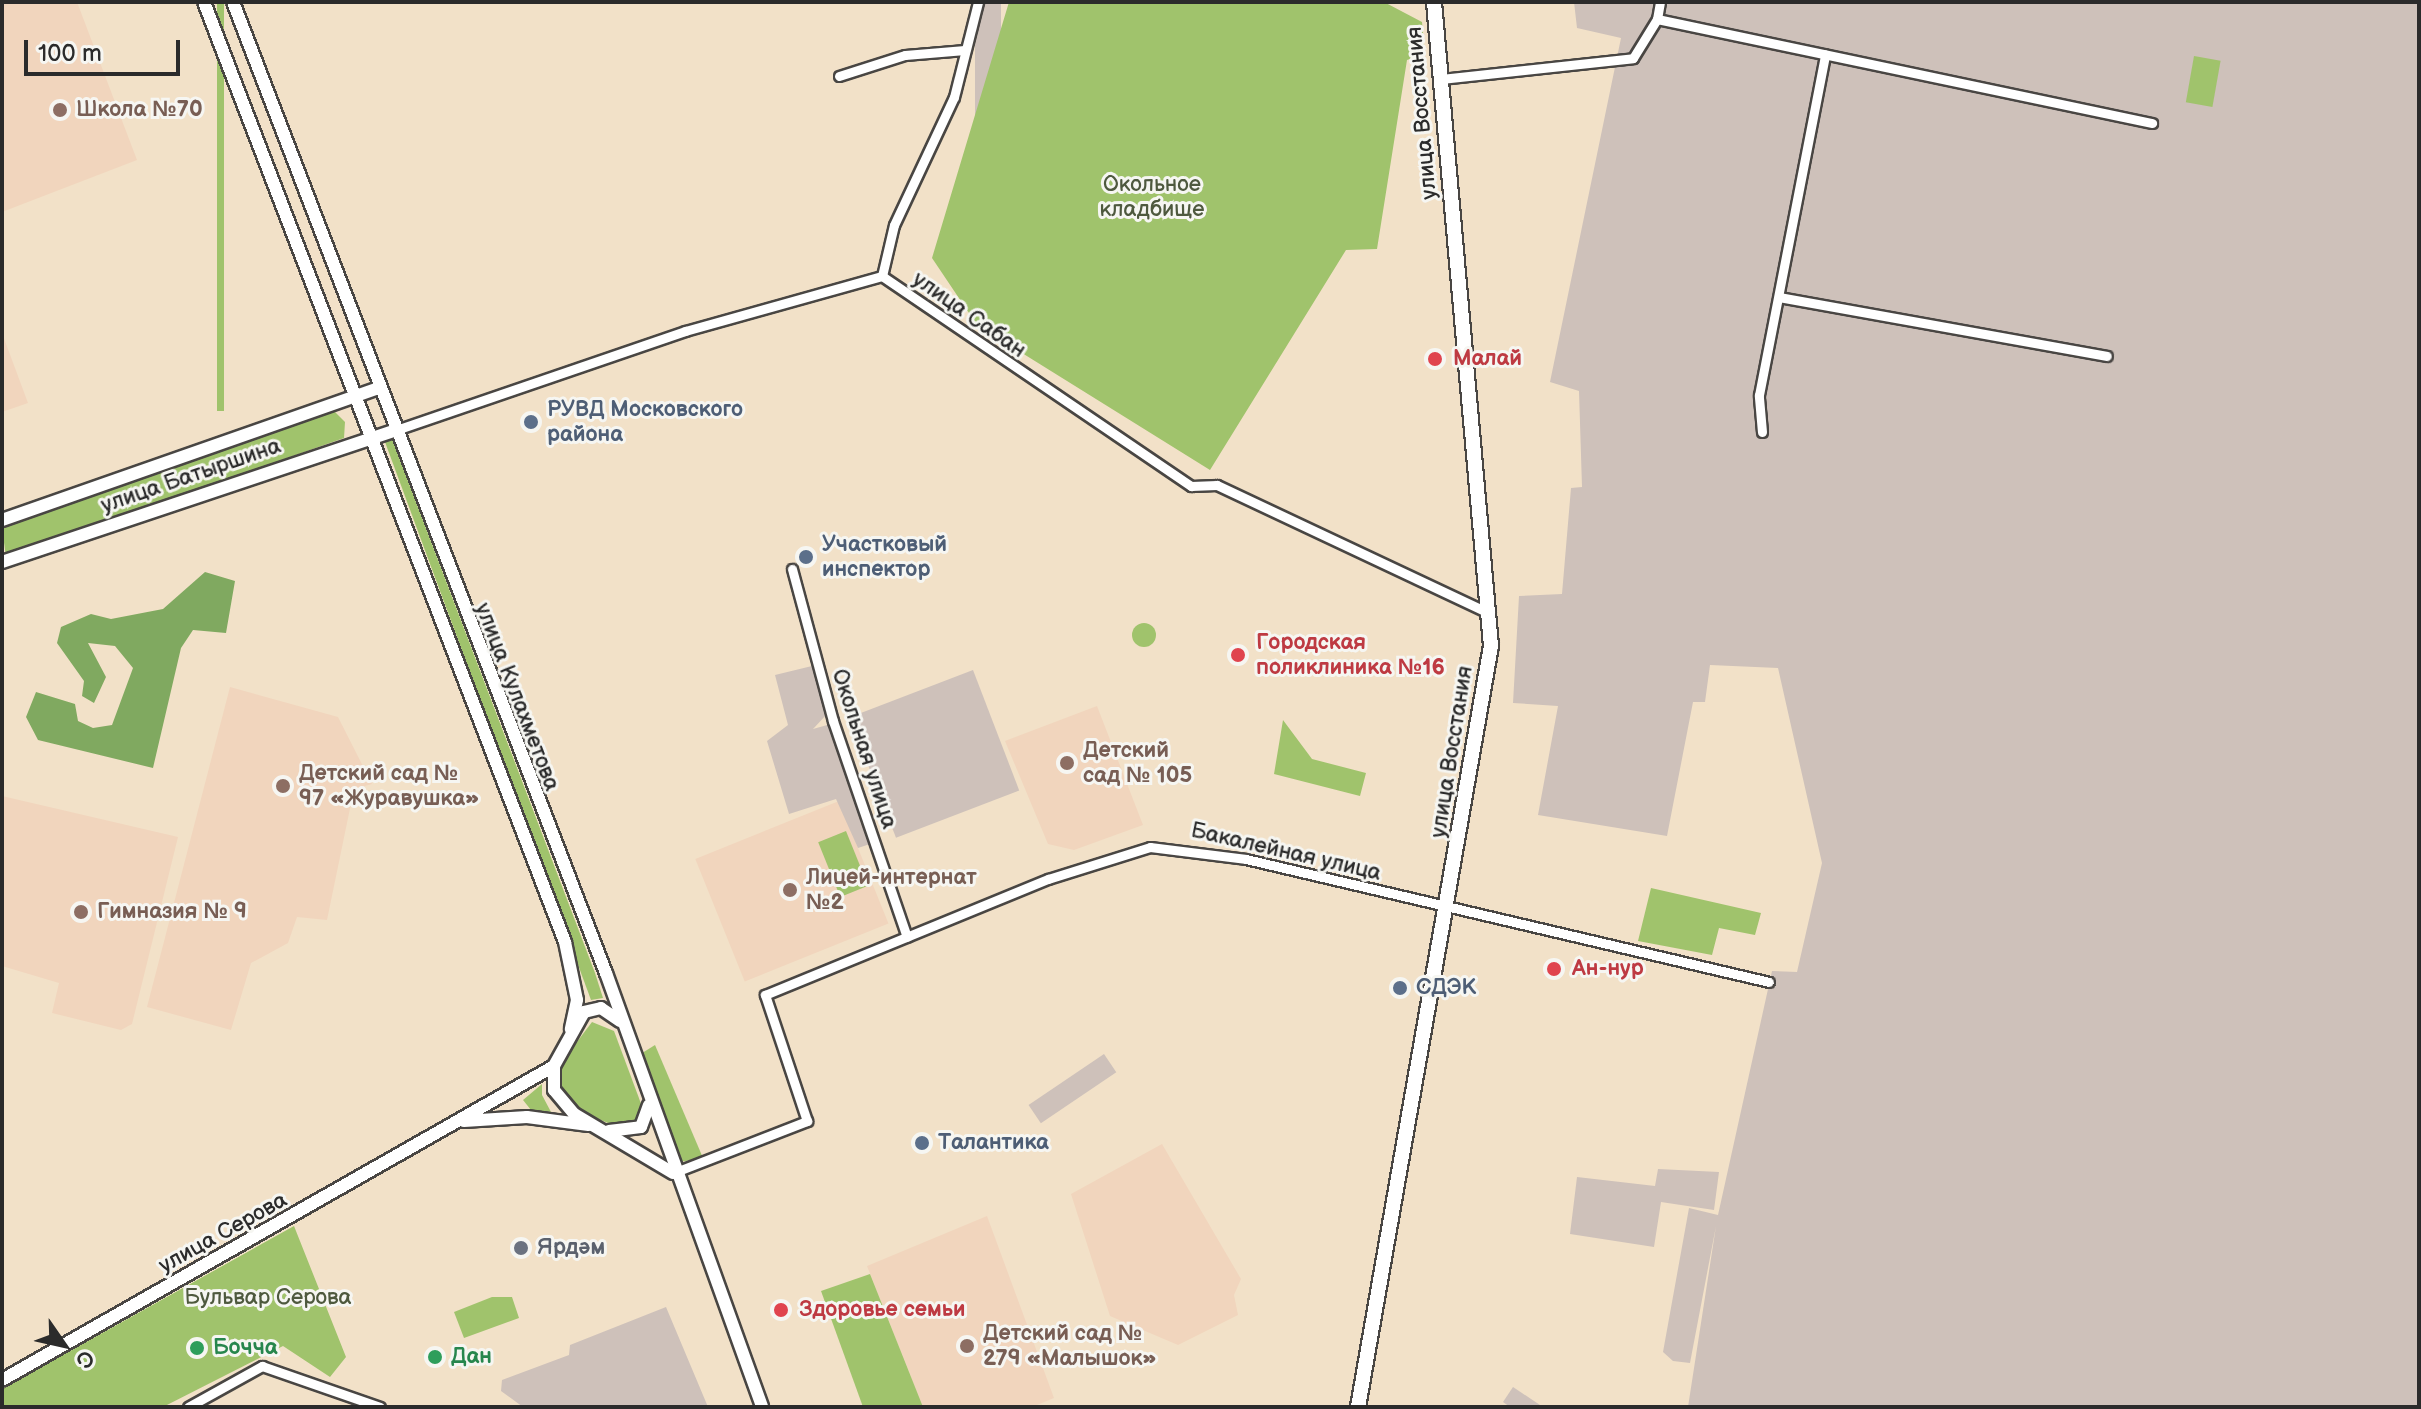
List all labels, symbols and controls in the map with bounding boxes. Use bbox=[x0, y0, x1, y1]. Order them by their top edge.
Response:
scale bar bbox=[28, 24, 184, 74]
street label: улица Восстания bbox=[1401, 25, 1443, 201]
text: 100 m bbox=[38, 39, 102, 68]
place label: Школа №70 bbox=[76, 97, 203, 123]
marker: Школа №70 bbox=[51, 101, 69, 119]
park label: Окольное кладбище bbox=[1099, 171, 1205, 222]
street label: улица Сабан bbox=[907, 266, 1031, 364]
place label: Малай bbox=[1453, 346, 1522, 372]
marker: Малай bbox=[1424, 348, 1446, 370]
place label: РУВД Московского района bbox=[547, 396, 743, 448]
marker: РУВД Московского района bbox=[522, 413, 540, 431]
street label: улица Батыршина bbox=[98, 433, 284, 519]
place label: Участковый инспектор bbox=[822, 531, 947, 582]
marker: Участковый инспектор bbox=[797, 548, 815, 566]
street label: улица Кулахметова bbox=[469, 599, 565, 795]
place label: Городская поликлиника №16 bbox=[1256, 629, 1445, 680]
marker: Городская поликлиника №16 bbox=[1227, 644, 1249, 666]
street label: улица Восстания bbox=[1425, 664, 1479, 840]
street label: Окольная улица bbox=[826, 666, 902, 832]
place label: Детский сад № 105 bbox=[1083, 737, 1192, 788]
marker: Детский сад № 105 bbox=[1058, 754, 1076, 772]
place label: Детский сад № 97 «Журавушка» bbox=[299, 760, 479, 812]
marker: Детский сад № 97 «Журавушка» bbox=[274, 777, 292, 795]
street label: Бакалейная улица bbox=[1188, 817, 1384, 887]
place label: Лицей-интернат №2 bbox=[806, 864, 977, 916]
marker: Лицей-интернат №2 bbox=[781, 881, 799, 899]
place label: Гимназия № 9 bbox=[97, 899, 247, 925]
marker: Гимназия № 9 bbox=[72, 903, 90, 921]
place label: Ан-нур bbox=[1572, 956, 1644, 982]
marker: Ан-нур bbox=[1543, 958, 1565, 980]
place label: СДЭК bbox=[1416, 975, 1476, 1001]
marker: СДЭК bbox=[1391, 979, 1409, 997]
place label: Талантика bbox=[938, 1130, 1049, 1156]
marker: Талантика bbox=[913, 1134, 931, 1152]
street label: улица Серова bbox=[154, 1187, 292, 1279]
place label: Ярдәм bbox=[537, 1235, 605, 1261]
marker: Ярдәм bbox=[512, 1239, 530, 1257]
park label: Бульвар Серова bbox=[184, 1285, 352, 1311]
place label: Здоровье семьи bbox=[799, 1297, 965, 1323]
marker: Здоровье семьи bbox=[770, 1299, 792, 1321]
north arrow bbox=[24, 1305, 104, 1385]
place label: Детский сад № 279 «Малышок» bbox=[983, 1320, 1157, 1372]
place label: Бочча bbox=[213, 1335, 278, 1361]
marker: Детский сад № 279 «Малышок» bbox=[958, 1337, 976, 1355]
marker: Бочча bbox=[188, 1339, 206, 1357]
place label: Дан bbox=[451, 1344, 492, 1370]
text: С bbox=[69, 1345, 100, 1373]
marker: Дан bbox=[426, 1348, 444, 1366]

